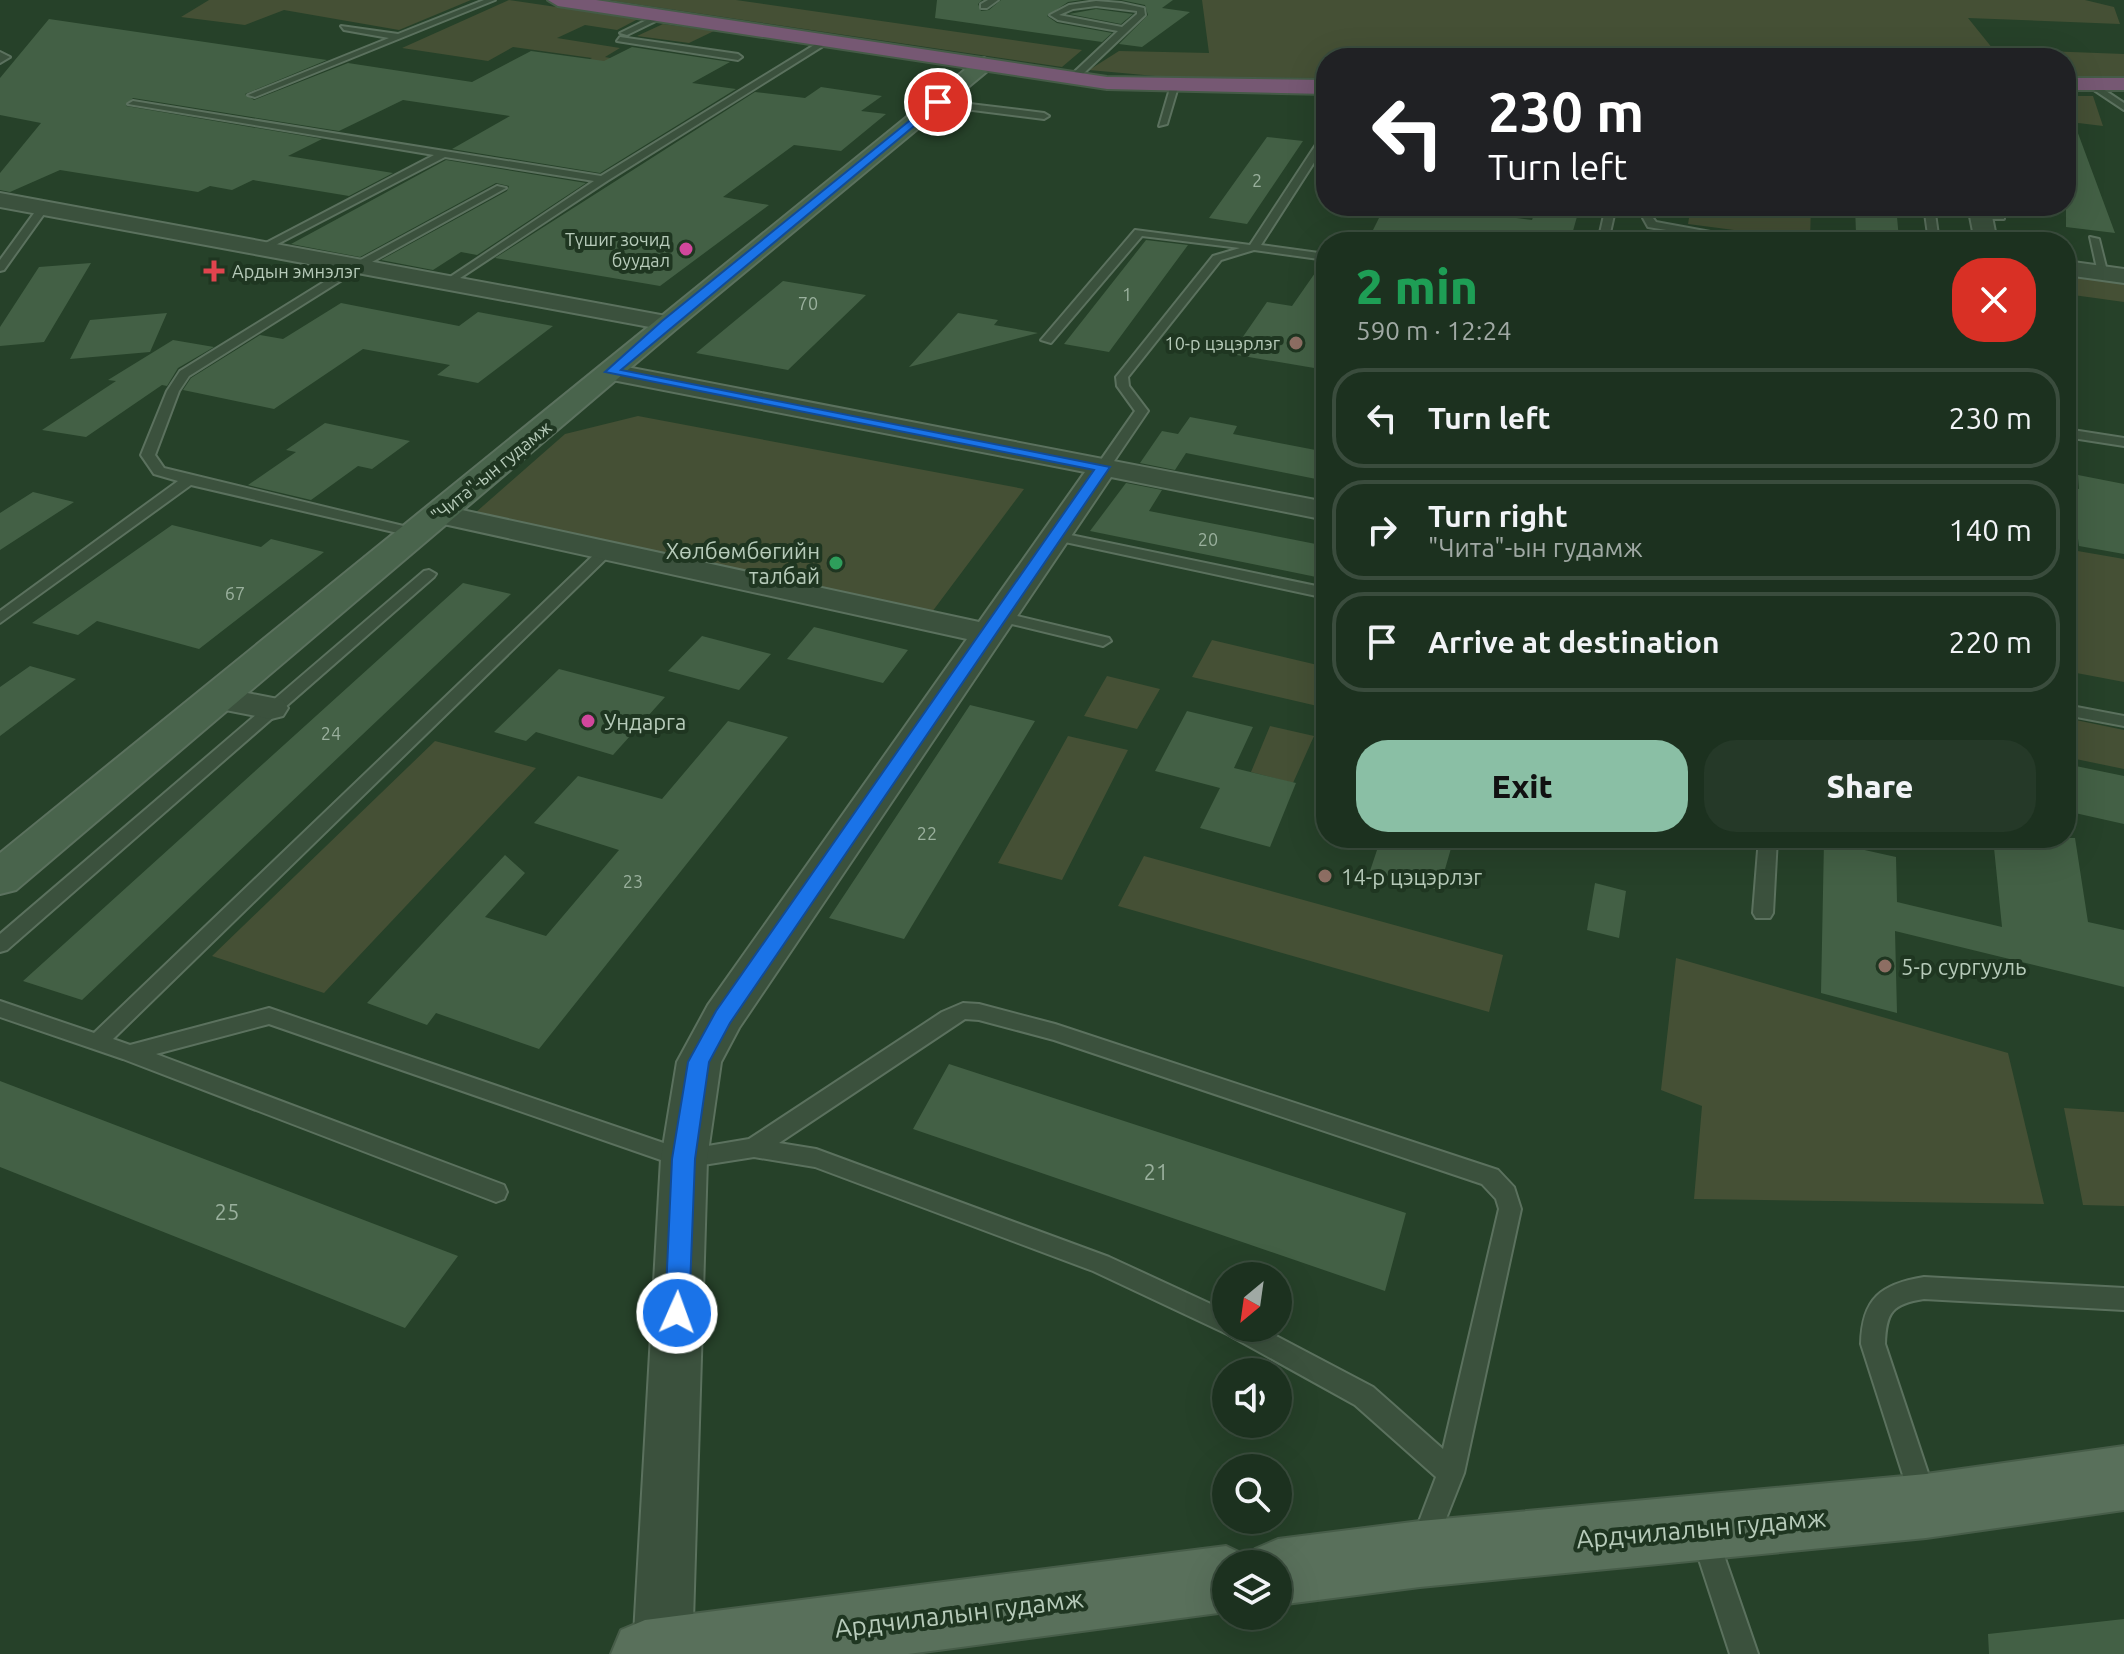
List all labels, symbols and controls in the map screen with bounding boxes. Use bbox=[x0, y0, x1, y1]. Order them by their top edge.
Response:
pin bbox=[904, 68, 972, 136]
icon: arrive bbox=[916, 80, 960, 124]
icon: left bbox=[1356, 80, 1460, 184]
text: 230 m bbox=[1488, 80, 1644, 143]
text: Turn left bbox=[1488, 146, 1627, 187]
house number: 2 bbox=[1252, 170, 1262, 190]
place label: Түшиг зочид буудал bbox=[565, 229, 670, 270]
marker: Түшиг зочид буудал bbox=[677, 240, 695, 258]
button: close bbox=[1952, 258, 2036, 342]
text: 2 min bbox=[1356, 259, 1478, 313]
marker: Ардын эмнэлэг bbox=[203, 260, 225, 282]
place label: Ардын эмнэлэг bbox=[232, 261, 360, 281]
house number: 1 bbox=[1122, 284, 1132, 304]
house number: 70 bbox=[798, 293, 818, 313]
text: 590 m · 12:24 bbox=[1356, 316, 1512, 345]
place label: 10-р цэцэрлэг bbox=[1165, 333, 1280, 353]
marker: 10-р цэцэрлэг bbox=[1287, 334, 1305, 352]
icon: left bbox=[1360, 396, 1404, 440]
text: Turn left bbox=[1428, 401, 1550, 435]
text: 230 m bbox=[1948, 401, 2032, 435]
street label: "Чита"-ын гудамж bbox=[427, 416, 556, 526]
text: Turn right bbox=[1428, 499, 1568, 533]
icon: right bbox=[1360, 508, 1404, 552]
text: 140 m bbox=[1948, 513, 2032, 547]
house number: 20 bbox=[1198, 529, 1218, 549]
text: "Чита"-ын гудамж bbox=[1428, 533, 1643, 562]
place label: Хөлбөмбөгийн талбай bbox=[666, 538, 820, 588]
marker: Хөлбөмбөгийн талбай bbox=[827, 554, 845, 572]
house number: 67 bbox=[225, 583, 245, 603]
icon: arrive bbox=[1360, 620, 1404, 664]
text: Arrive at destination bbox=[1428, 625, 1720, 659]
text: 220 m bbox=[1948, 625, 2032, 659]
place label: Ундарга bbox=[604, 709, 686, 734]
marker: Ундарга bbox=[579, 712, 597, 730]
house number: 24 bbox=[321, 723, 341, 743]
button: Exit bbox=[1356, 740, 1688, 832]
button: Share bbox=[1704, 740, 2036, 832]
house number: 22 bbox=[917, 823, 937, 843]
place label: 14-р цэцэрлэг bbox=[1341, 864, 1482, 889]
marker: 14-р цэцэрлэг bbox=[1316, 867, 1334, 885]
house number: 23 bbox=[623, 871, 643, 891]
place label: 5-р сургууль bbox=[1901, 954, 2026, 979]
marker: 5-р сургууль bbox=[1876, 957, 1894, 975]
house number: 21 bbox=[1144, 1159, 1168, 1184]
house number: 25 bbox=[215, 1199, 239, 1224]
north arrow bbox=[1212, 1262, 1292, 1342]
map controls bbox=[1212, 1262, 1292, 1630]
position arrow bbox=[635, 1271, 719, 1355]
button: sound bbox=[1212, 1358, 1292, 1438]
button: search bbox=[1212, 1454, 1292, 1534]
street label: Ардчилалын гудамж bbox=[1575, 1503, 1827, 1553]
button: layers bbox=[1212, 1550, 1292, 1630]
street label: Ардчилалын гудамж bbox=[833, 1583, 1085, 1643]

